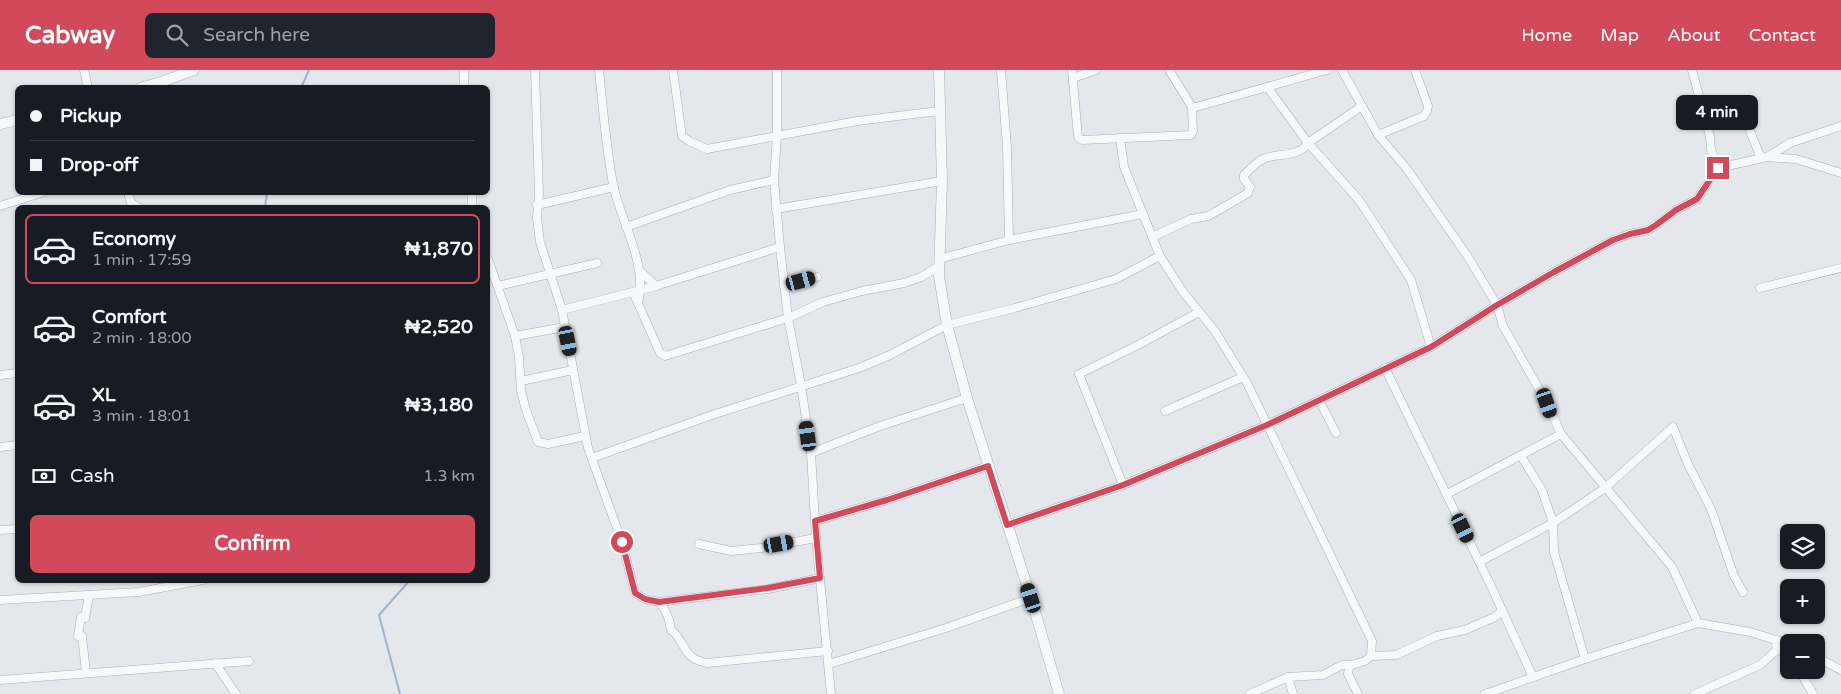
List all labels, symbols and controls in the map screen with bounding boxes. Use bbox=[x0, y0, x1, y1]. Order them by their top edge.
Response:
search box bbox=[145, 13, 495, 58]
text: Cabway bbox=[25, 21, 115, 50]
icon: search bbox=[163, 21, 191, 49]
text: Search here bbox=[203, 24, 310, 46]
text: Home bbox=[1521, 24, 1572, 46]
text: Map bbox=[1600, 24, 1639, 46]
text: About bbox=[1667, 24, 1721, 46]
text: Contact bbox=[1749, 24, 1816, 46]
callout: 4 min bbox=[1677, 96, 1759, 131]
text: 4 min bbox=[1696, 102, 1738, 122]
text: Pickup bbox=[60, 105, 121, 127]
text: Drop-off bbox=[60, 154, 139, 176]
route end bbox=[1707, 157, 1729, 179]
icon: car bbox=[32, 227, 77, 272]
text: Economy bbox=[92, 228, 176, 250]
text: ₦1,870 bbox=[404, 238, 473, 260]
text: 1 min · 17:59 bbox=[92, 250, 191, 270]
car bbox=[784, 270, 817, 292]
icon: car bbox=[32, 305, 77, 350]
text: Comfort bbox=[92, 306, 166, 328]
text: ₦2,520 bbox=[404, 316, 473, 338]
car bbox=[557, 325, 578, 357]
text: 2 min · 18:00 bbox=[92, 328, 191, 348]
icon: car bbox=[32, 383, 77, 428]
text: XL bbox=[92, 384, 116, 406]
car bbox=[1535, 386, 1558, 420]
text: ₦3,180 bbox=[404, 394, 473, 416]
text: 3 min · 18:01 bbox=[92, 406, 191, 426]
car bbox=[798, 420, 817, 452]
icon: cash bbox=[30, 462, 58, 490]
text: Cash bbox=[70, 465, 115, 487]
text: 1.3 km bbox=[423, 466, 475, 486]
car bbox=[1449, 511, 1476, 545]
button: Confirm bbox=[30, 515, 475, 573]
map controls bbox=[1780, 524, 1825, 679]
button: layers bbox=[1780, 524, 1825, 569]
route start bbox=[611, 531, 633, 553]
car bbox=[762, 534, 795, 554]
button: + bbox=[1780, 579, 1825, 624]
car bbox=[1019, 581, 1042, 615]
button: − bbox=[1780, 634, 1825, 679]

